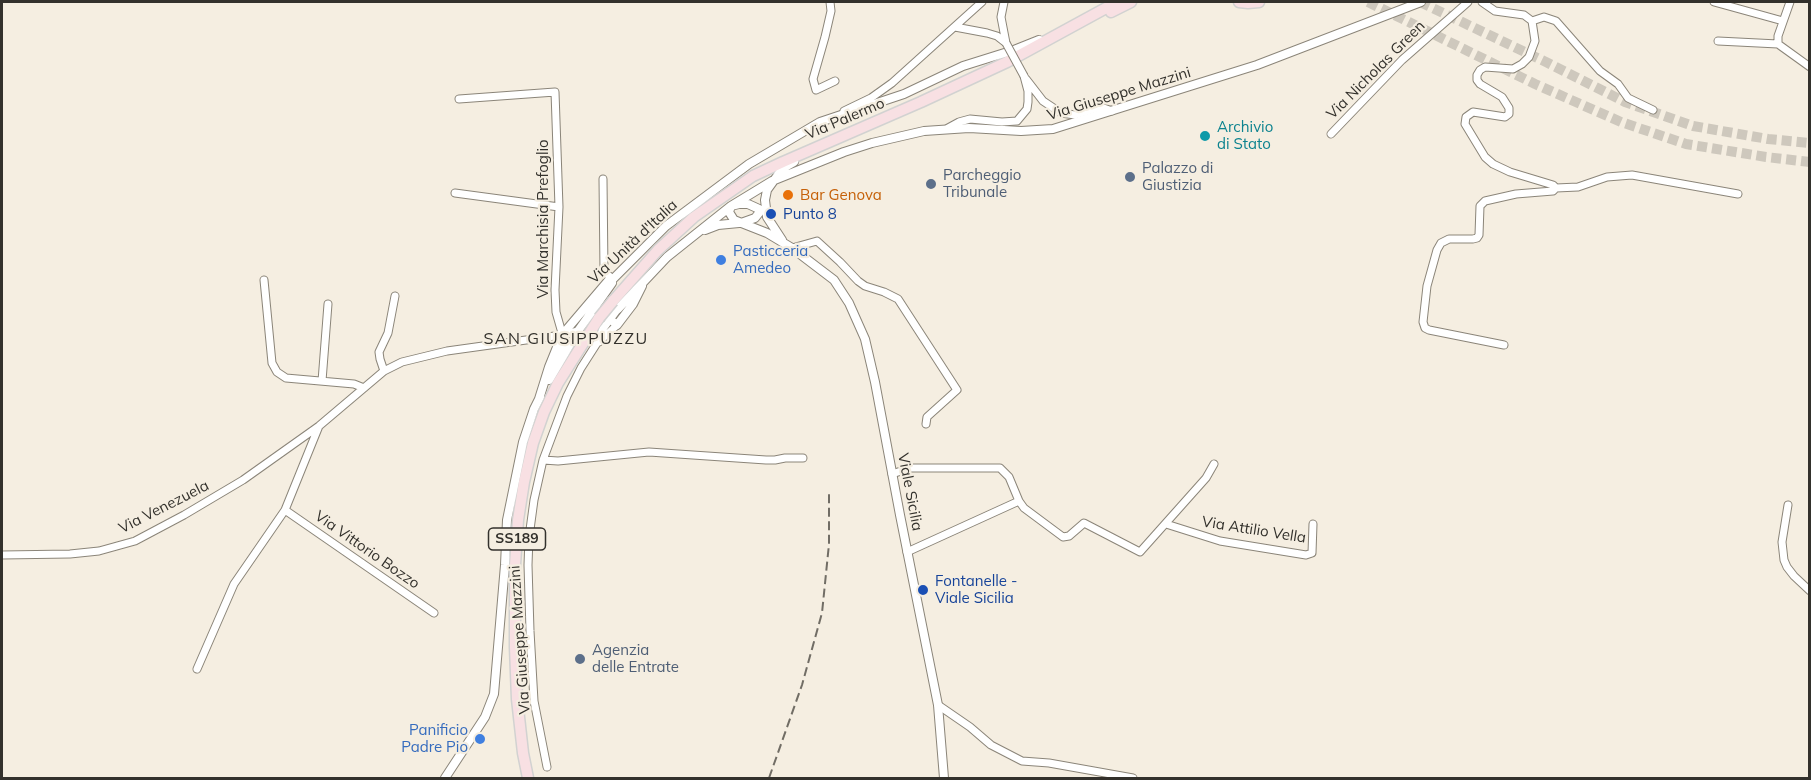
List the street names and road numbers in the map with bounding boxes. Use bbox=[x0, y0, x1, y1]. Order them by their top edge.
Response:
street label: Via Nicholas Green bbox=[1323, 17, 1429, 123]
street label: Via Giuseppe Mazzini bbox=[1045, 64, 1193, 124]
street label: Via Palermo bbox=[803, 94, 887, 144]
street label: Via Marchisia Prefoglio bbox=[534, 139, 552, 299]
street label: Via Unità d'Italia bbox=[585, 196, 681, 288]
street label: Viale Sicilia bbox=[894, 452, 926, 532]
street label: Via Venezuela bbox=[116, 477, 212, 537]
street label: Via Vittorio Bozzo bbox=[311, 507, 423, 593]
street label: Via Attilio Vella bbox=[1201, 513, 1307, 547]
road number: SS189 bbox=[488, 528, 546, 550]
street label: Via Giuseppe Mazzini bbox=[506, 565, 534, 715]

